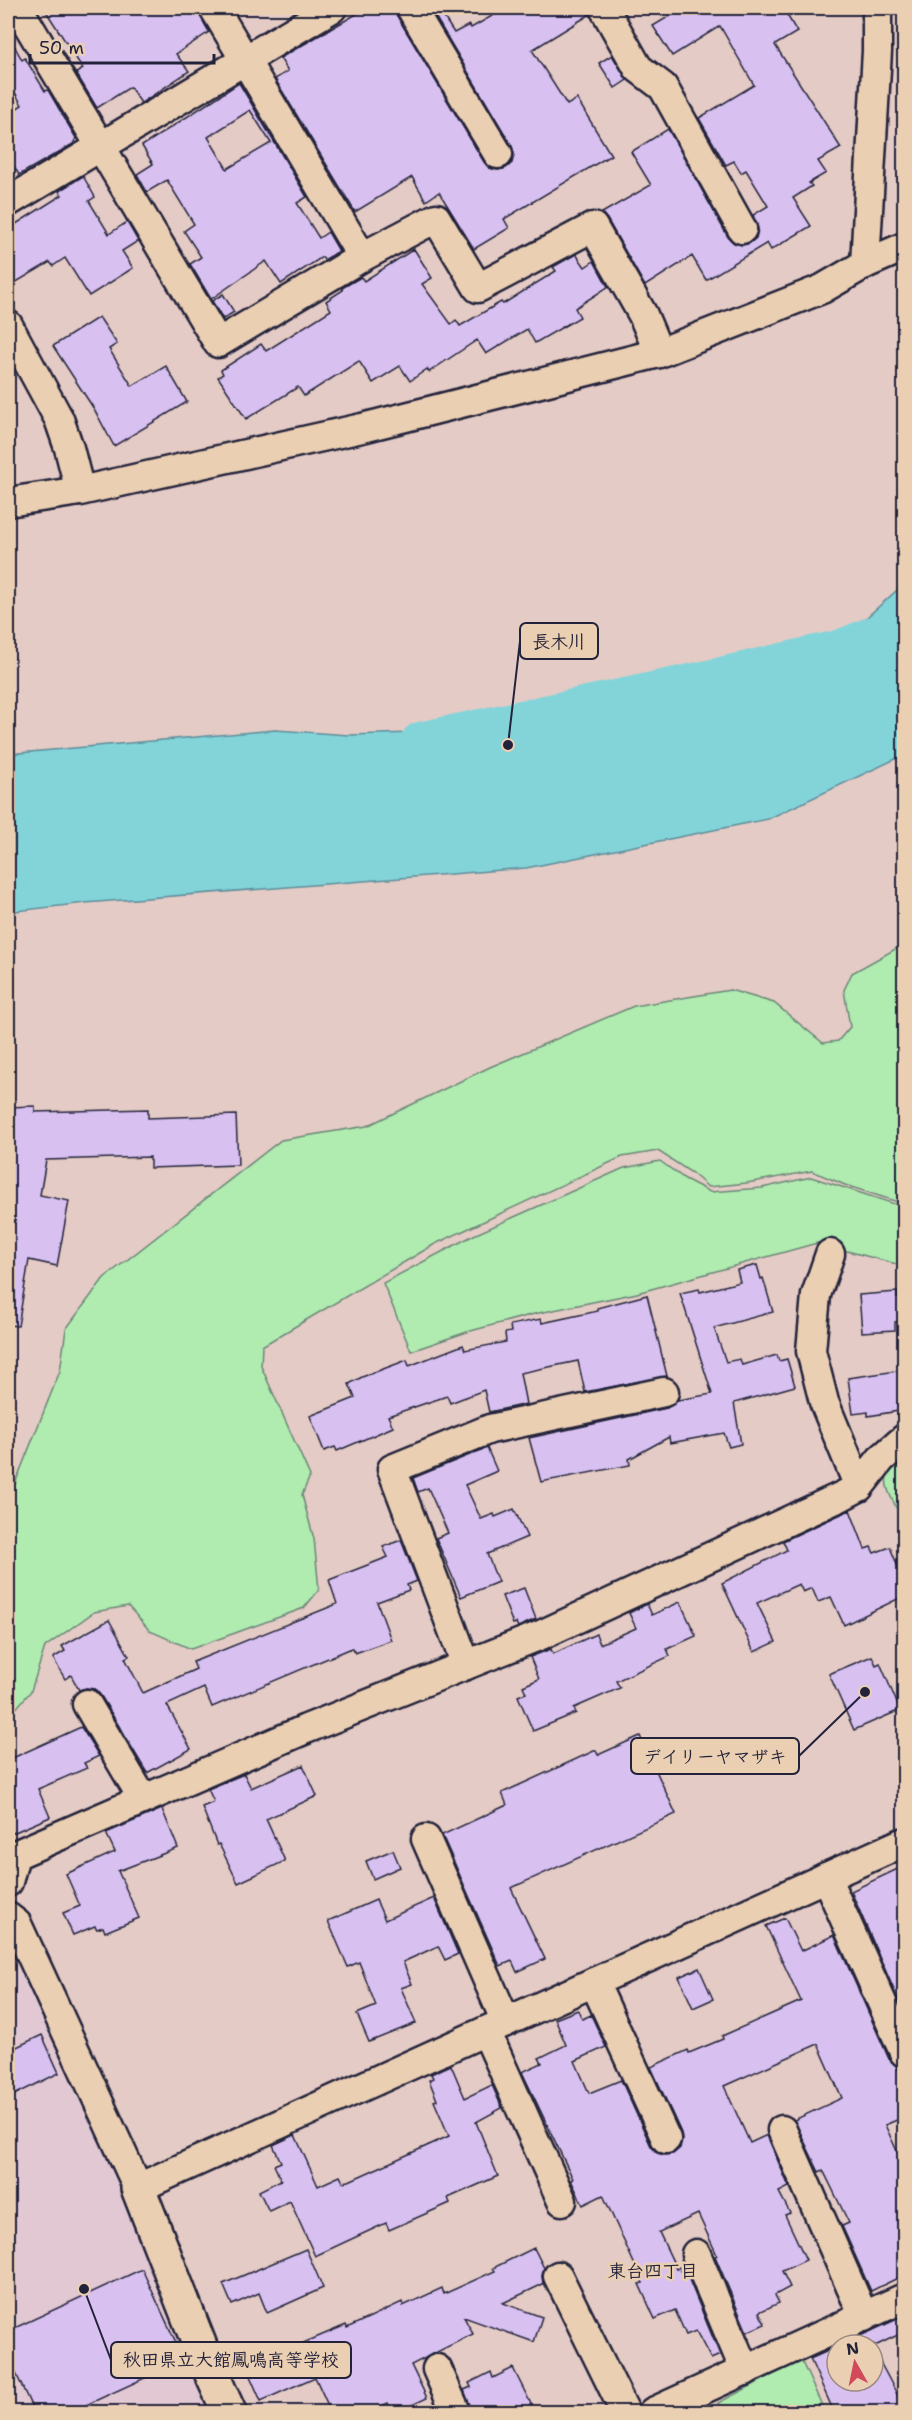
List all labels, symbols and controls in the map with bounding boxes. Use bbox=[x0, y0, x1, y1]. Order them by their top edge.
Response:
scale bar bbox=[30, 27, 214, 65]
text: 50 m bbox=[39, 36, 84, 60]
callout: 長木川 bbox=[520, 623, 598, 659]
text: 長木川 bbox=[532, 630, 586, 654]
callout: デイリーヤマザキ bbox=[631, 1738, 799, 1774]
text: デイリーヤマザキ bbox=[643, 1745, 787, 1769]
district label: 東台四丁目 bbox=[608, 2259, 698, 2283]
north arrow bbox=[825, 2333, 885, 2393]
text: N bbox=[845, 2337, 861, 2360]
callout: 秋田県立大館鳳鳴高等学校 bbox=[111, 2342, 351, 2378]
text: 秋田県立大館鳳鳴高等学校 bbox=[123, 2348, 339, 2372]

